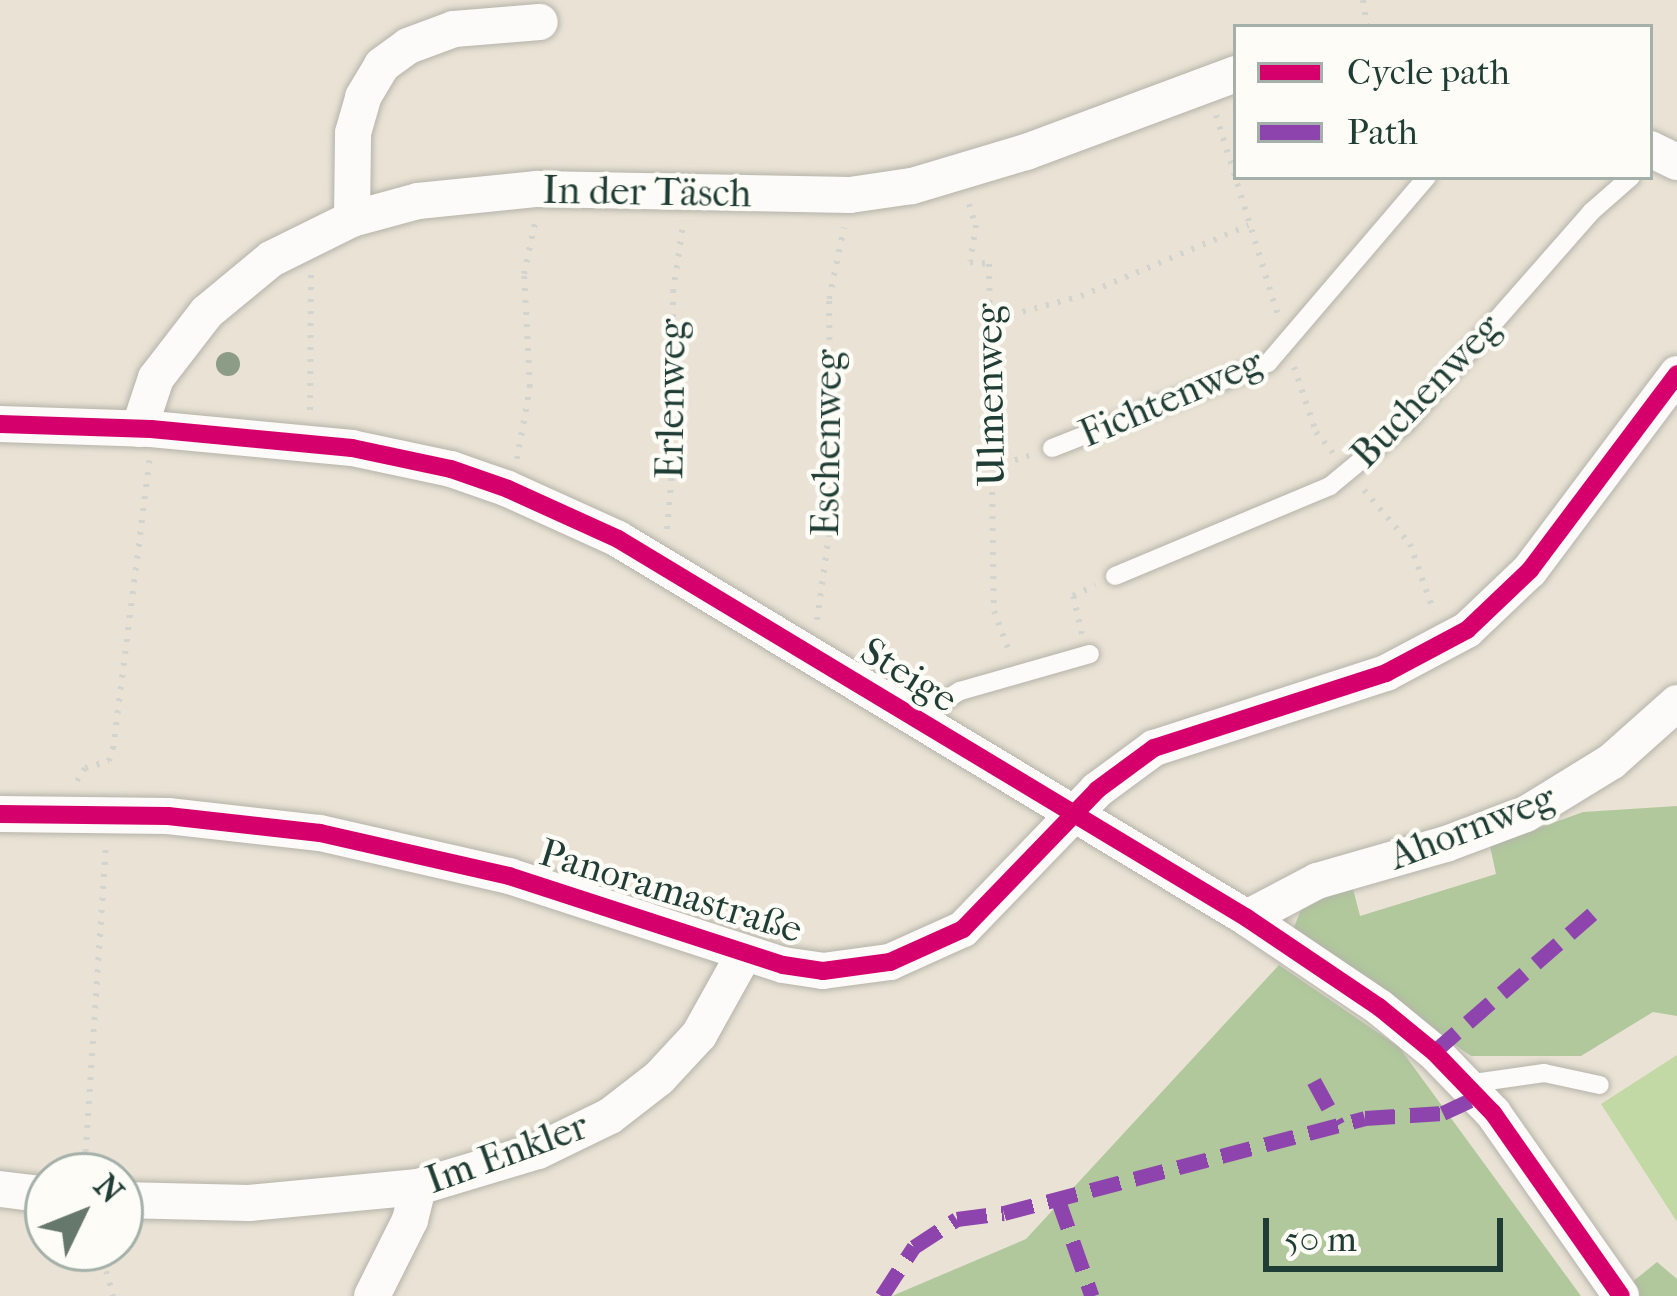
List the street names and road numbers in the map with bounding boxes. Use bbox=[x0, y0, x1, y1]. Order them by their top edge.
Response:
street label: In der Täsch bbox=[542, 167, 752, 217]
street label: Ulmenweg bbox=[965, 303, 1015, 487]
street label: Buchenweg bbox=[1341, 304, 1511, 478]
street label: Erlenweg bbox=[646, 319, 696, 479]
street label: Fichtenweg bbox=[1072, 339, 1270, 457]
street label: Eschenweg bbox=[802, 349, 852, 537]
street label: Steige bbox=[852, 627, 966, 723]
street label: Ahornweg bbox=[1383, 774, 1561, 880]
street label: Panoramastraße bbox=[534, 829, 808, 953]
street label: Im Enkler bbox=[420, 1102, 594, 1204]

